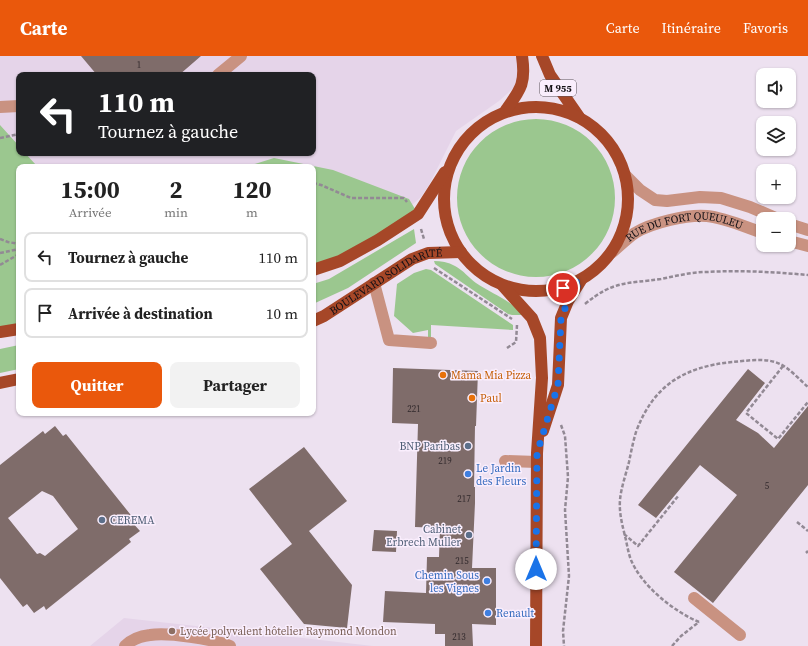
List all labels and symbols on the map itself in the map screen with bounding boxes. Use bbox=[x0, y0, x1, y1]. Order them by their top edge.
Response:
house number: 1 bbox=[137, 59, 141, 71]
road number: M 955 bbox=[540, 80, 576, 96]
street label: RUE DU FORT QUEULEU bbox=[622, 208, 745, 245]
street label: BOULEVARD SOLIDARITÉ bbox=[326, 245, 443, 318]
pin bbox=[546, 271, 580, 305]
place label: Mama Mia Pizza bbox=[451, 368, 532, 383]
marker: Mama Mia Pizza bbox=[438, 370, 448, 380]
place label: Paul bbox=[480, 391, 502, 406]
marker: Paul bbox=[467, 393, 477, 403]
house number: 221 bbox=[407, 403, 421, 415]
place label: BNP Paribas bbox=[400, 439, 460, 454]
marker: BNP Paribas bbox=[463, 441, 473, 451]
house number: 219 bbox=[438, 455, 452, 467]
place label: Le Jardin des Fleurs bbox=[476, 461, 526, 489]
marker: Le Jardin des Fleurs bbox=[463, 469, 473, 479]
house number: 5 bbox=[765, 480, 770, 492]
house number: 217 bbox=[457, 493, 471, 505]
place label: CEREMA bbox=[110, 513, 155, 528]
marker: CEREMA bbox=[97, 515, 107, 525]
place label: Cabinet Erbrech Muller bbox=[386, 522, 461, 550]
marker: Cabinet Erbrech Muller bbox=[464, 530, 474, 540]
position arrow bbox=[515, 548, 557, 590]
house number: 215 bbox=[455, 555, 469, 567]
place label: Chemin Sous les Vignes bbox=[415, 568, 479, 596]
marker: Chemin Sous les Vignes bbox=[482, 576, 492, 586]
place label: Renault bbox=[496, 606, 535, 621]
marker: Renault bbox=[483, 608, 493, 618]
place label: Lycée polyvalent hôtelier Raymond Mondon bbox=[180, 624, 397, 639]
marker: Lycée polyvalent hôtelier Raymond Mondon bbox=[167, 626, 177, 636]
house number: 213 bbox=[452, 631, 466, 643]

